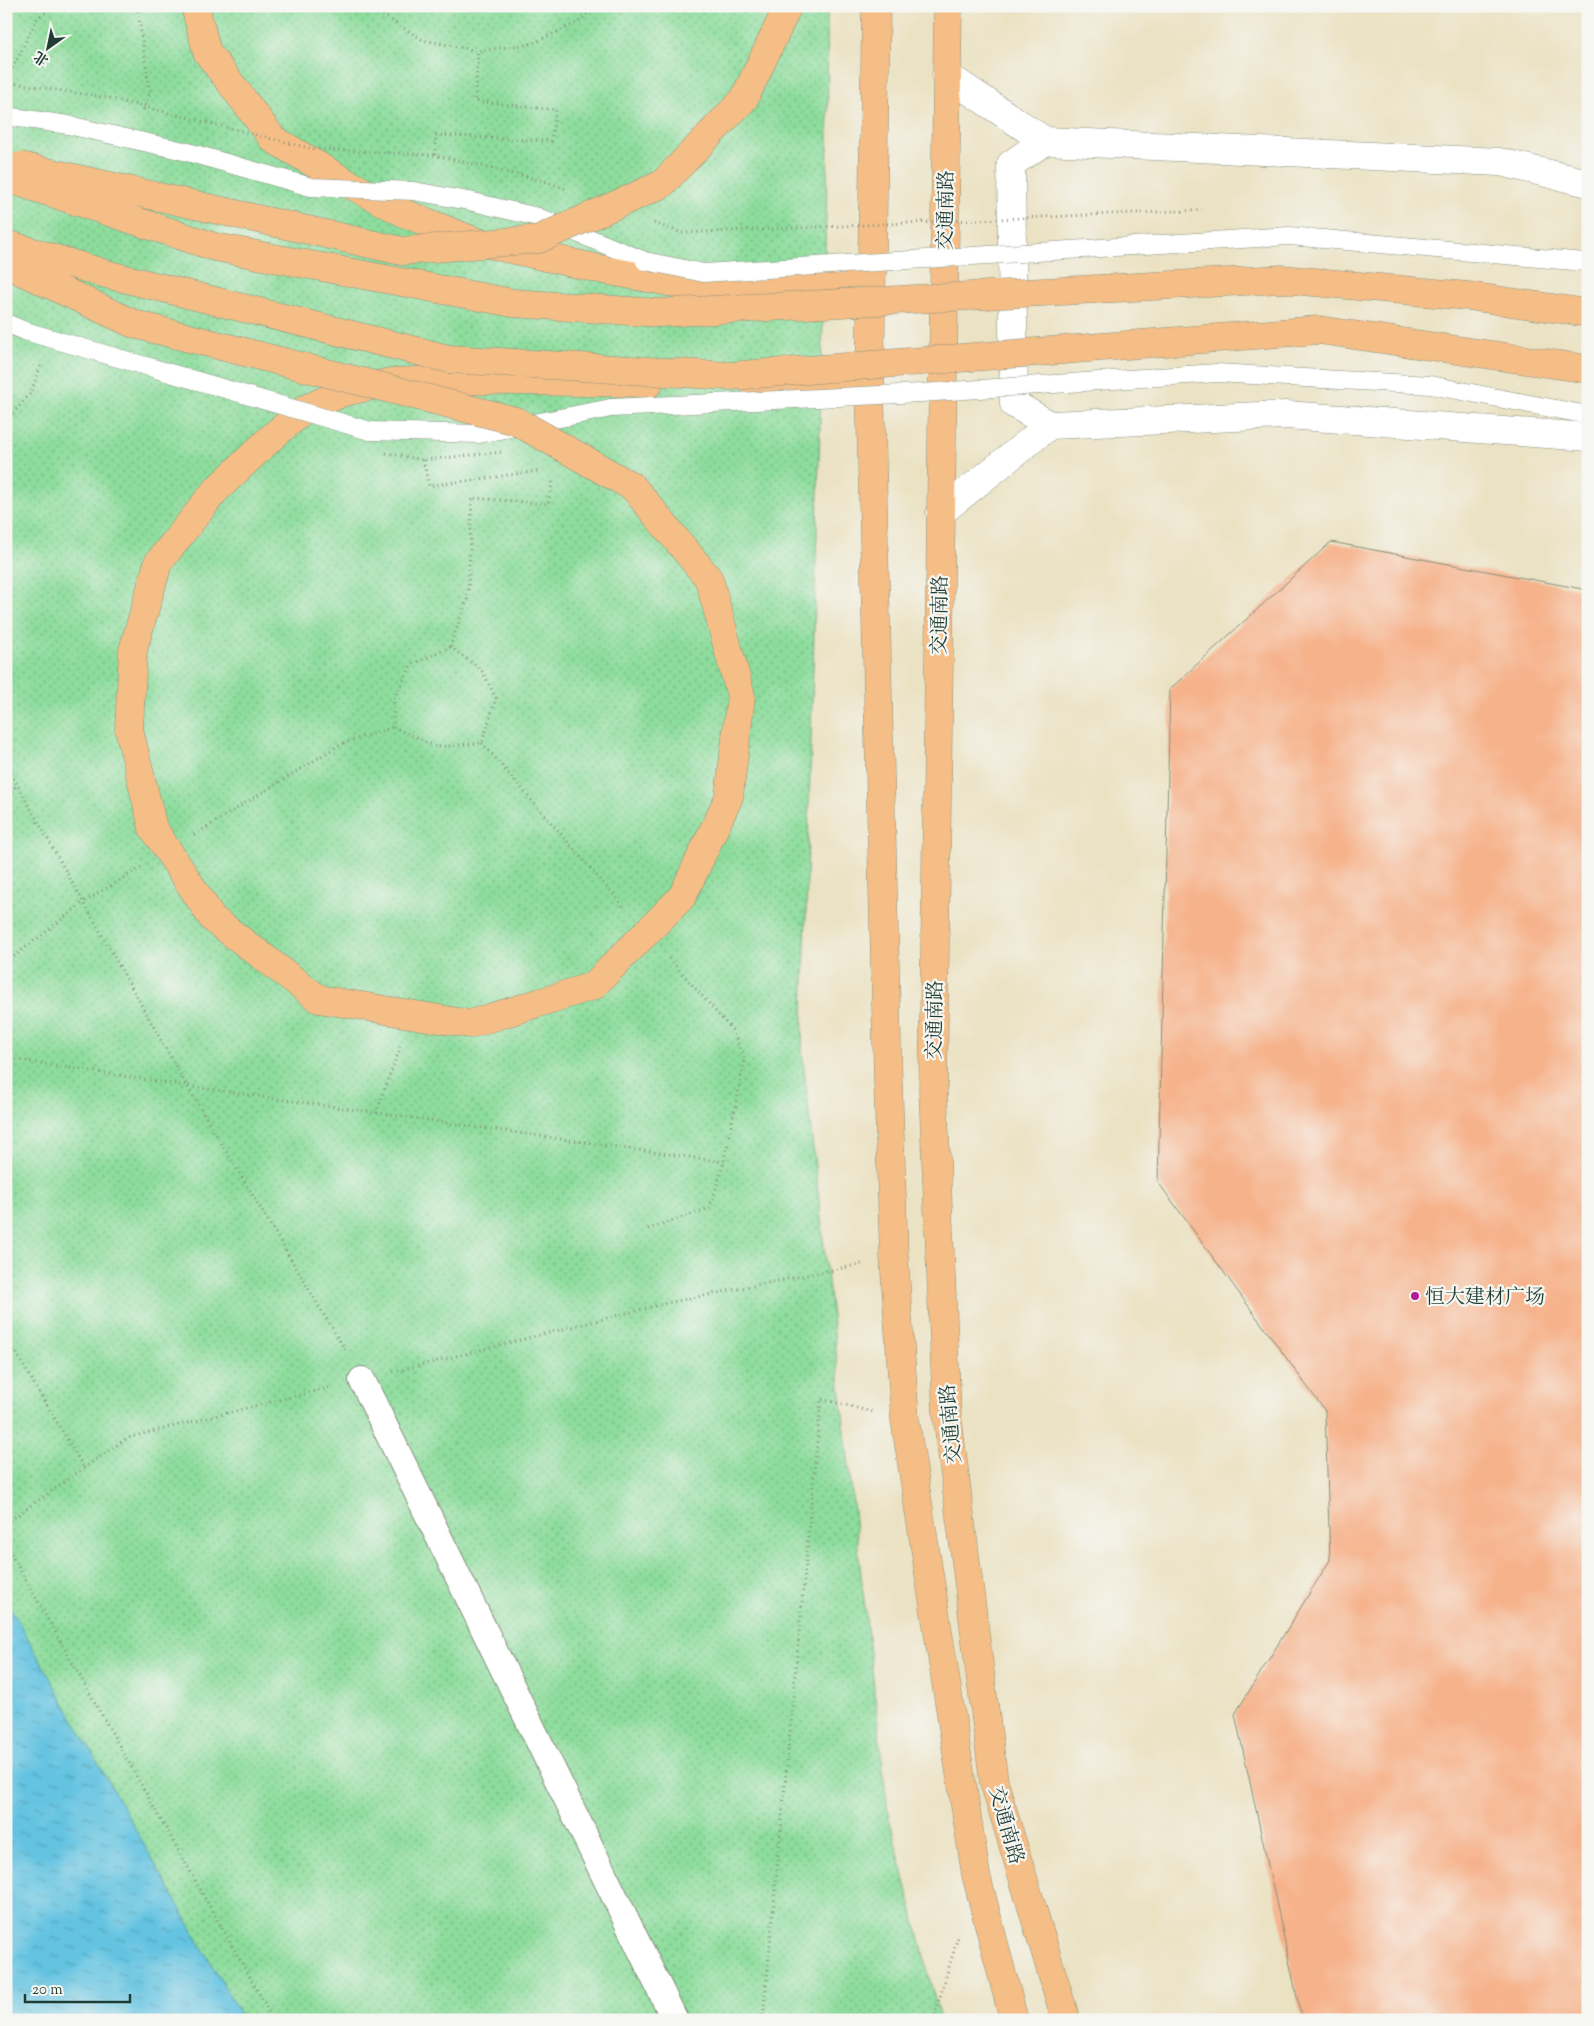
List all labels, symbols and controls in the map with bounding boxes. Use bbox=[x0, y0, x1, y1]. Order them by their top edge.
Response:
north arrow bbox=[22, 22, 72, 72]
text: 北 bbox=[31, 45, 53, 69]
street label: 交通南路 bbox=[932, 170, 963, 250]
street label: 交通南路 bbox=[926, 575, 957, 655]
street label: 交通南路 bbox=[921, 980, 952, 1060]
place label: 恒大建材广场 bbox=[1425, 1284, 1545, 1313]
marker: 恒大建材广场 bbox=[1409, 1290, 1421, 1302]
street label: 交通南路 bbox=[935, 1383, 970, 1465]
street label: 交通南路 bbox=[980, 1783, 1030, 1868]
scale bar bbox=[25, 1971, 130, 2003]
text: 20 m bbox=[32, 1980, 63, 2001]

